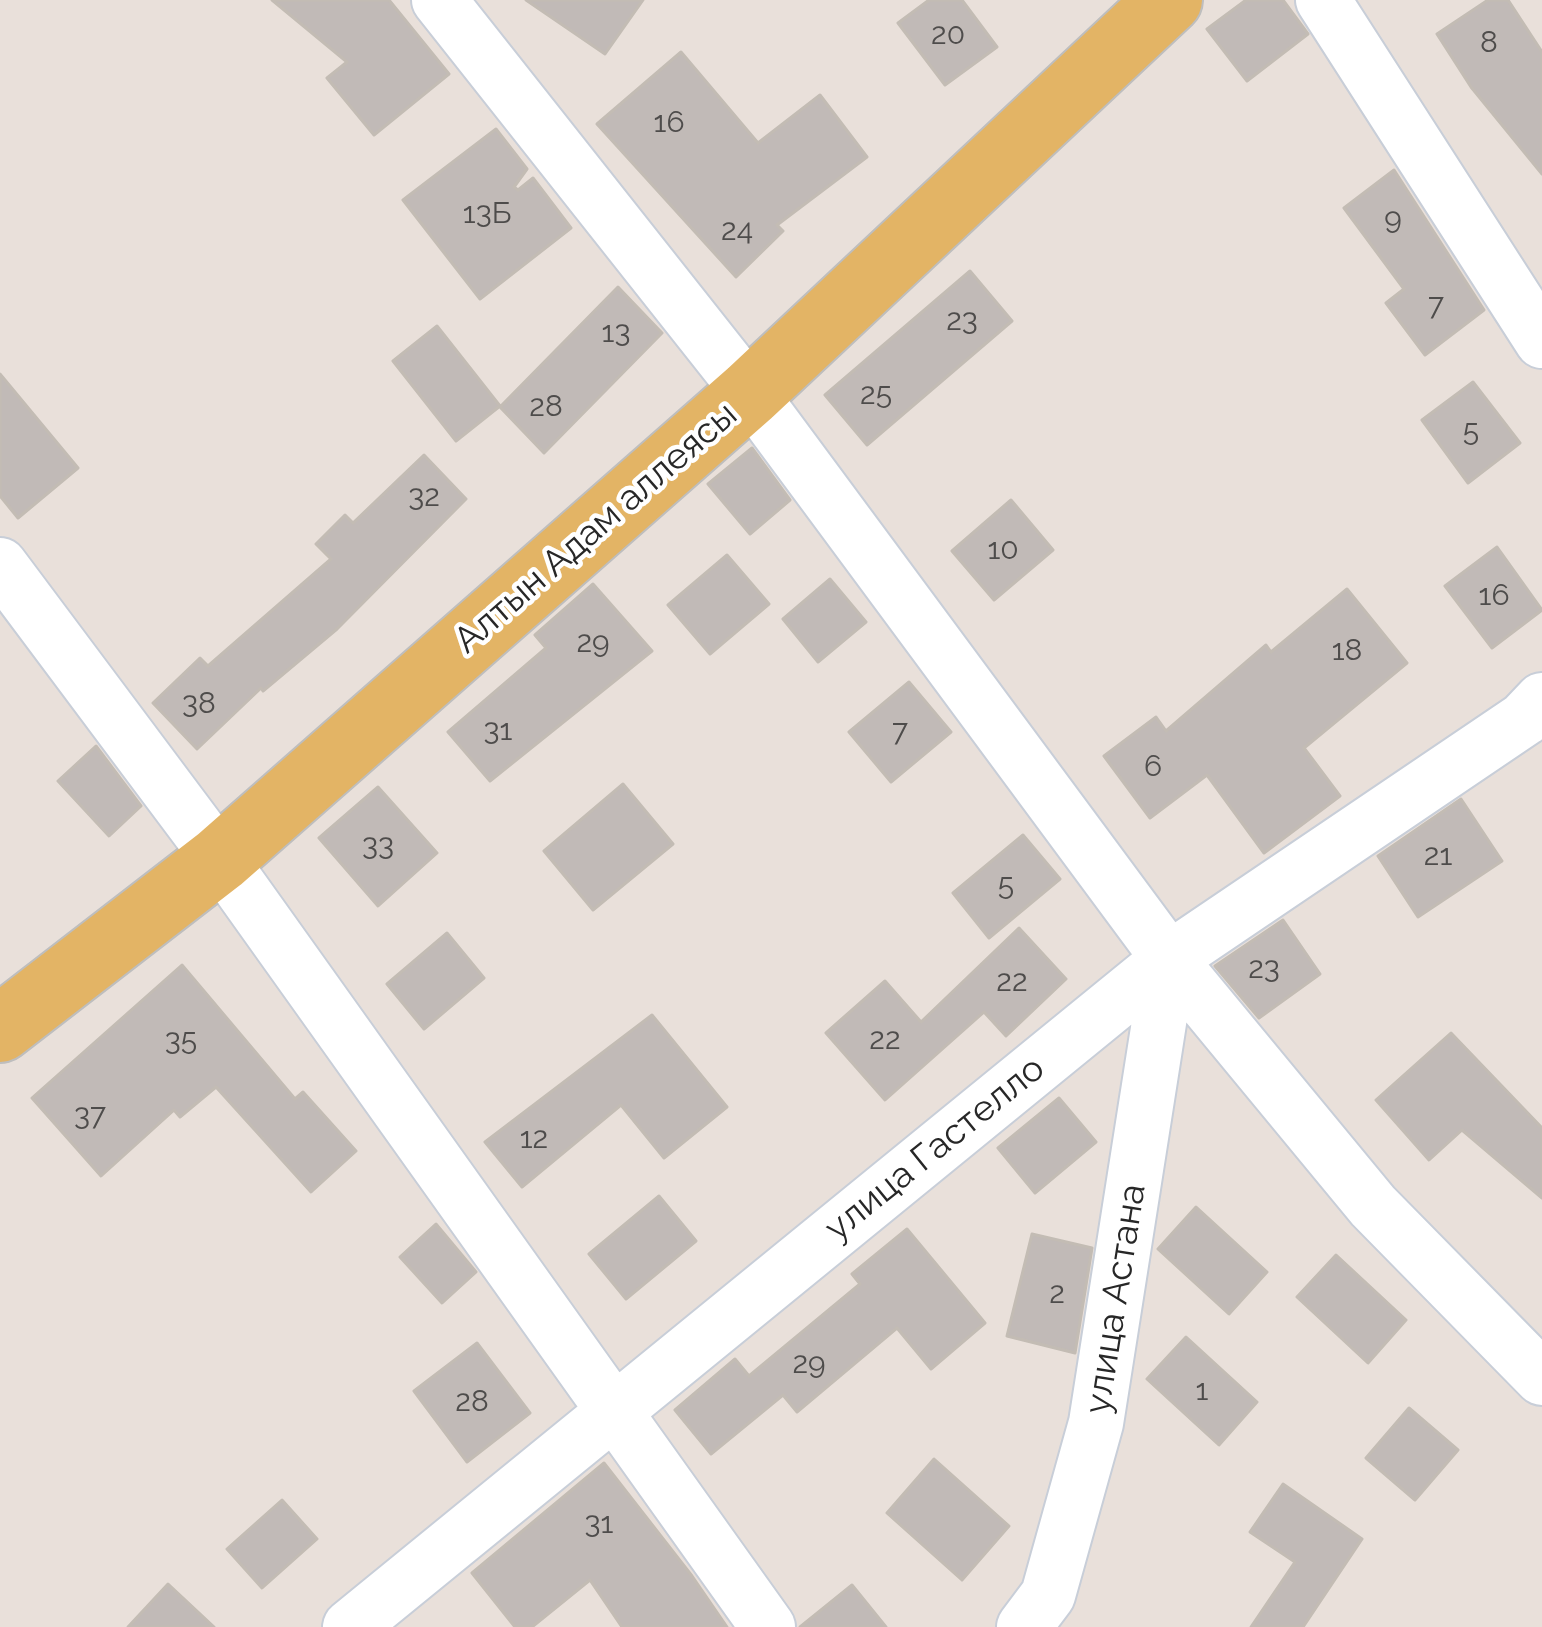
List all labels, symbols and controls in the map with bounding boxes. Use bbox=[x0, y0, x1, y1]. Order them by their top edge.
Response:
house number: 20 bbox=[931, 17, 965, 53]
house number: 8 bbox=[1480, 25, 1498, 61]
house number: 16 bbox=[654, 105, 684, 141]
house number: 13Б bbox=[463, 196, 511, 232]
house number: 9 bbox=[1384, 201, 1402, 237]
house number: 24 bbox=[721, 213, 753, 249]
house number: 7 bbox=[1428, 288, 1444, 324]
house number: 23 bbox=[946, 303, 978, 339]
house number: 13 bbox=[602, 315, 630, 351]
house number: 25 bbox=[860, 377, 892, 413]
house number: 28 bbox=[529, 389, 563, 425]
street label: Алтын Адам аллеясы bbox=[446, 393, 746, 663]
house number: 5 bbox=[1463, 414, 1479, 450]
house number: 32 bbox=[408, 479, 440, 515]
house number: 10 bbox=[987, 532, 1019, 568]
house number: 16 bbox=[1479, 578, 1509, 614]
house number: 29 bbox=[576, 625, 610, 661]
house number: 18 bbox=[1332, 633, 1362, 669]
house number: 38 bbox=[182, 686, 216, 722]
house number: 31 bbox=[484, 713, 512, 749]
house number: 7 bbox=[892, 714, 908, 750]
house number: 6 bbox=[1144, 749, 1162, 785]
house number: 33 bbox=[362, 828, 394, 864]
house number: 21 bbox=[1424, 838, 1452, 874]
house number: 5 bbox=[998, 868, 1014, 904]
house number: 23 bbox=[1248, 951, 1280, 987]
house number: 22 bbox=[996, 964, 1028, 1000]
house number: 22 bbox=[869, 1022, 901, 1058]
house number: 35 bbox=[165, 1023, 197, 1059]
street label: улица Гастелло bbox=[817, 1047, 1053, 1251]
house number: 37 bbox=[74, 1098, 106, 1134]
house number: 12 bbox=[520, 1121, 548, 1157]
street label: улица Астана bbox=[1077, 1181, 1155, 1417]
house number: 2 bbox=[1049, 1276, 1065, 1312]
house number: 29 bbox=[792, 1346, 826, 1382]
house number: 1 bbox=[1196, 1373, 1208, 1409]
house number: 28 bbox=[455, 1384, 489, 1420]
house number: 31 bbox=[585, 1506, 613, 1542]

